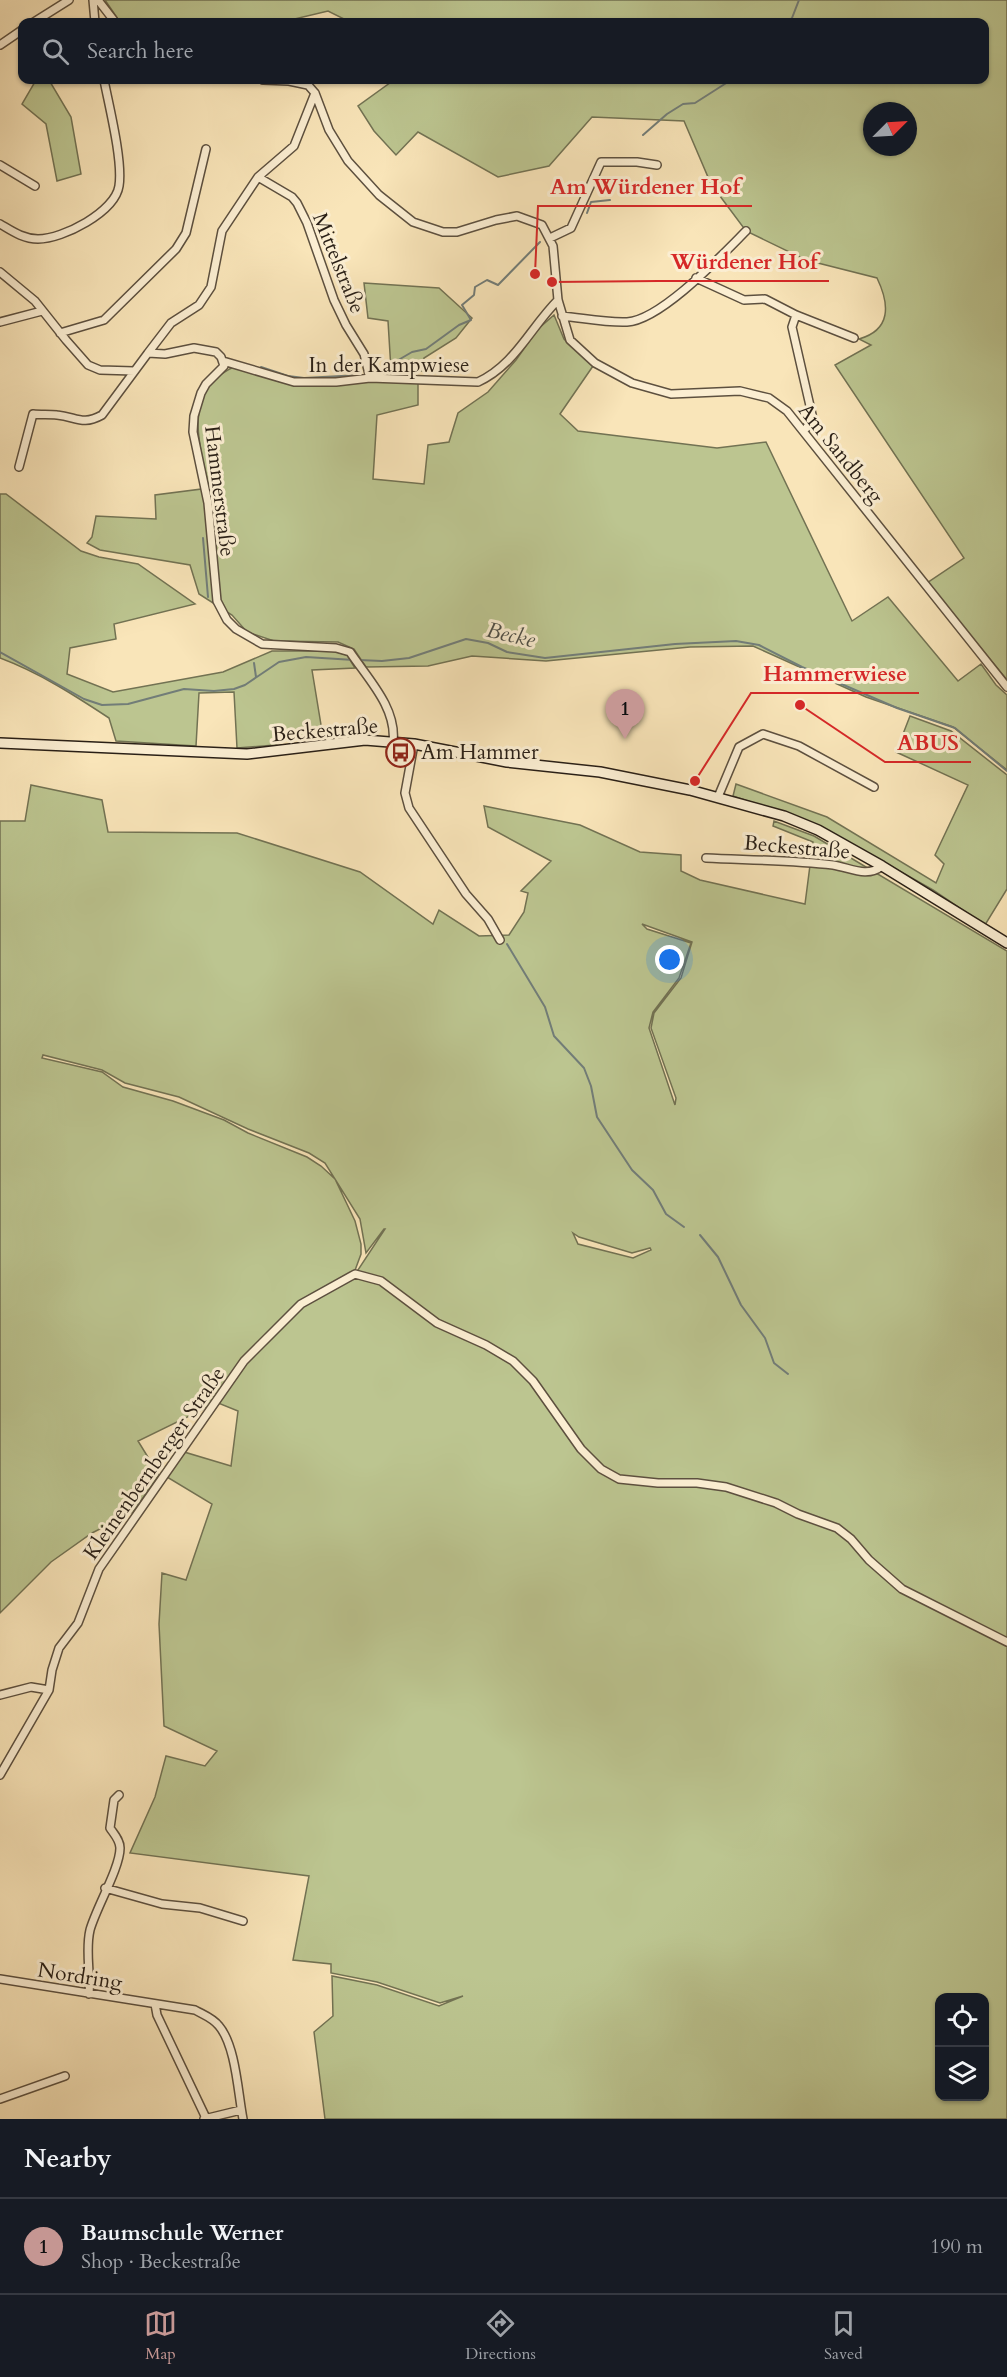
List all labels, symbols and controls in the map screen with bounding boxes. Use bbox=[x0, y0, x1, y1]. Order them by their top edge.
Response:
search box bbox=[18, 18, 989, 84]
icon: search bbox=[39, 35, 72, 68]
text: Search here bbox=[87, 36, 194, 66]
north arrow bbox=[863, 102, 917, 156]
callout: Am Würdener Hof bbox=[538, 166, 752, 206]
text: Am Würdener Hof bbox=[550, 172, 743, 202]
street label: Mittelstraße bbox=[305, 208, 372, 318]
callout: Würdener Hof bbox=[658, 241, 829, 281]
text: Würdener Hof bbox=[669, 247, 821, 277]
street label: In der Kampwiese bbox=[308, 351, 470, 380]
street label: Am Sandberg bbox=[791, 397, 890, 510]
street label: Hammerstraße bbox=[197, 424, 242, 558]
water label: Becke bbox=[483, 615, 539, 655]
callout: Hammerwiese bbox=[751, 653, 919, 693]
text: Hammerwiese bbox=[763, 659, 907, 689]
pin: 1 bbox=[606, 690, 644, 739]
street label: Beckestraße bbox=[271, 711, 379, 750]
callout: ABUS bbox=[885, 722, 971, 762]
text: ABUS bbox=[897, 728, 959, 758]
bus stop icon: Am Hammer bbox=[384, 736, 416, 768]
place label: Am Hammer bbox=[421, 738, 539, 767]
street label: Beckestraße bbox=[743, 828, 851, 867]
your location bbox=[655, 945, 684, 974]
street label: Kleinenbernberger Straße bbox=[77, 1361, 232, 1565]
street label: Nordring bbox=[35, 1955, 125, 1998]
map controls bbox=[935, 1993, 989, 2101]
button: locate bbox=[935, 1993, 989, 2047]
button: layers bbox=[935, 2047, 989, 2101]
text: Nearby bbox=[24, 2141, 112, 2176]
text: Baumschule Werner bbox=[81, 2218, 283, 2248]
text: 1 bbox=[38, 2233, 49, 2260]
text: 190 m bbox=[930, 2233, 983, 2260]
text: Shop · Beckestraße bbox=[81, 2248, 241, 2275]
tab: Map bbox=[144, 2307, 177, 2365]
tab: Directions bbox=[465, 2307, 536, 2365]
tab: Saved bbox=[824, 2307, 863, 2365]

